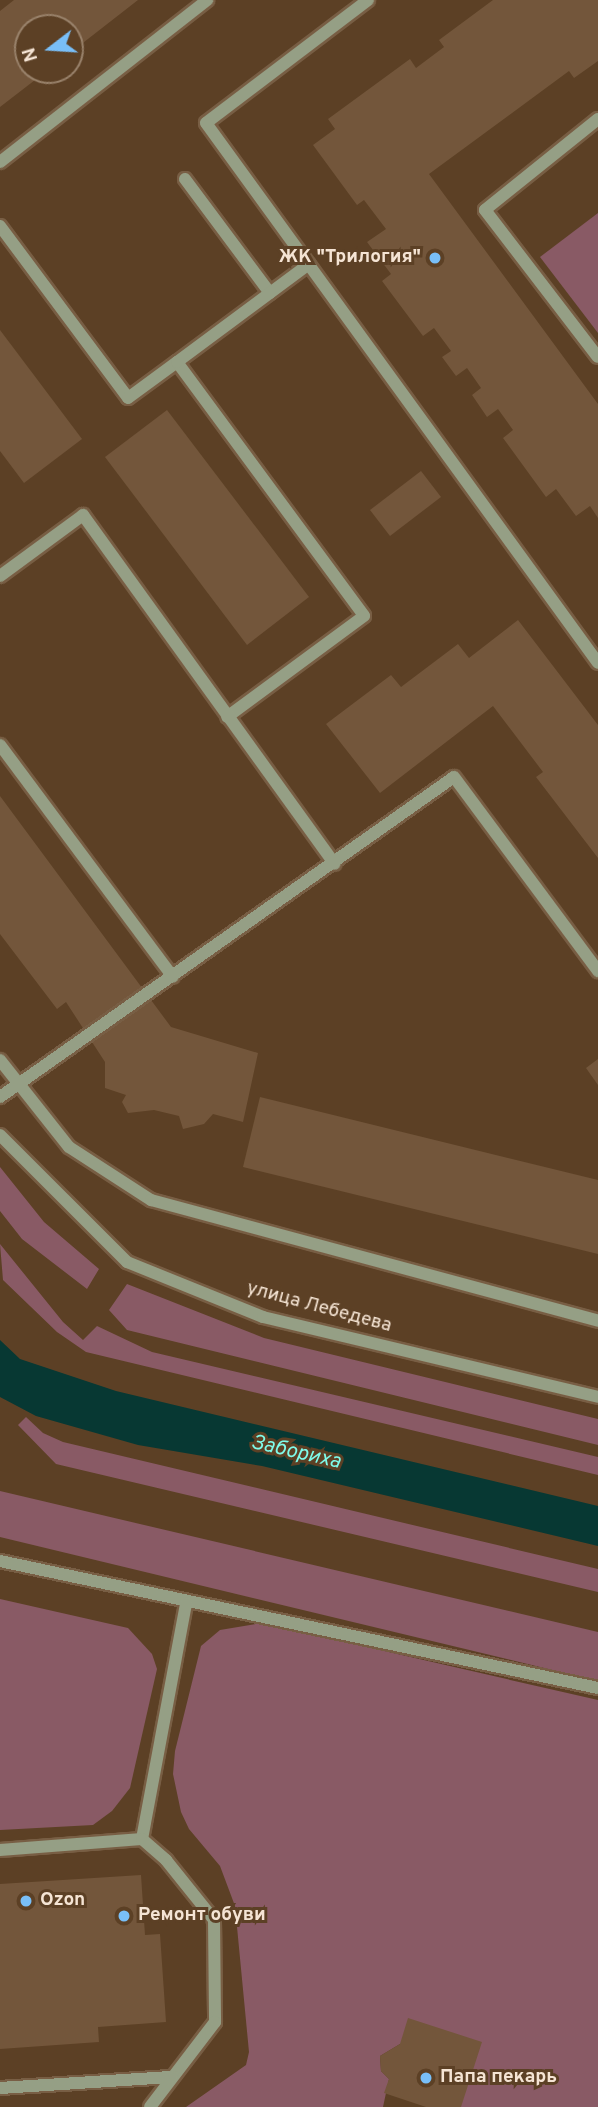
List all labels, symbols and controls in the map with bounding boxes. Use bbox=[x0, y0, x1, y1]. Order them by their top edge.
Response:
north arrow bbox=[14, 14, 84, 84]
text: N bbox=[17, 45, 44, 65]
place label: ЖК "Трилогия" bbox=[279, 247, 421, 269]
marker: ЖК "Трилогия" bbox=[427, 250, 443, 266]
street label: улица Лебедева bbox=[244, 1278, 394, 1338]
water label: Забориха bbox=[249, 1431, 343, 1475]
place label: Ozon bbox=[40, 1890, 85, 1912]
marker: Ozon bbox=[18, 1893, 34, 1909]
place label: Ремонт обуви bbox=[138, 1905, 266, 1927]
marker: Ремонт обуви bbox=[116, 1908, 132, 1924]
place label: Папа пекарь bbox=[440, 2067, 557, 2089]
marker: Папа пекарь bbox=[418, 2070, 434, 2086]

